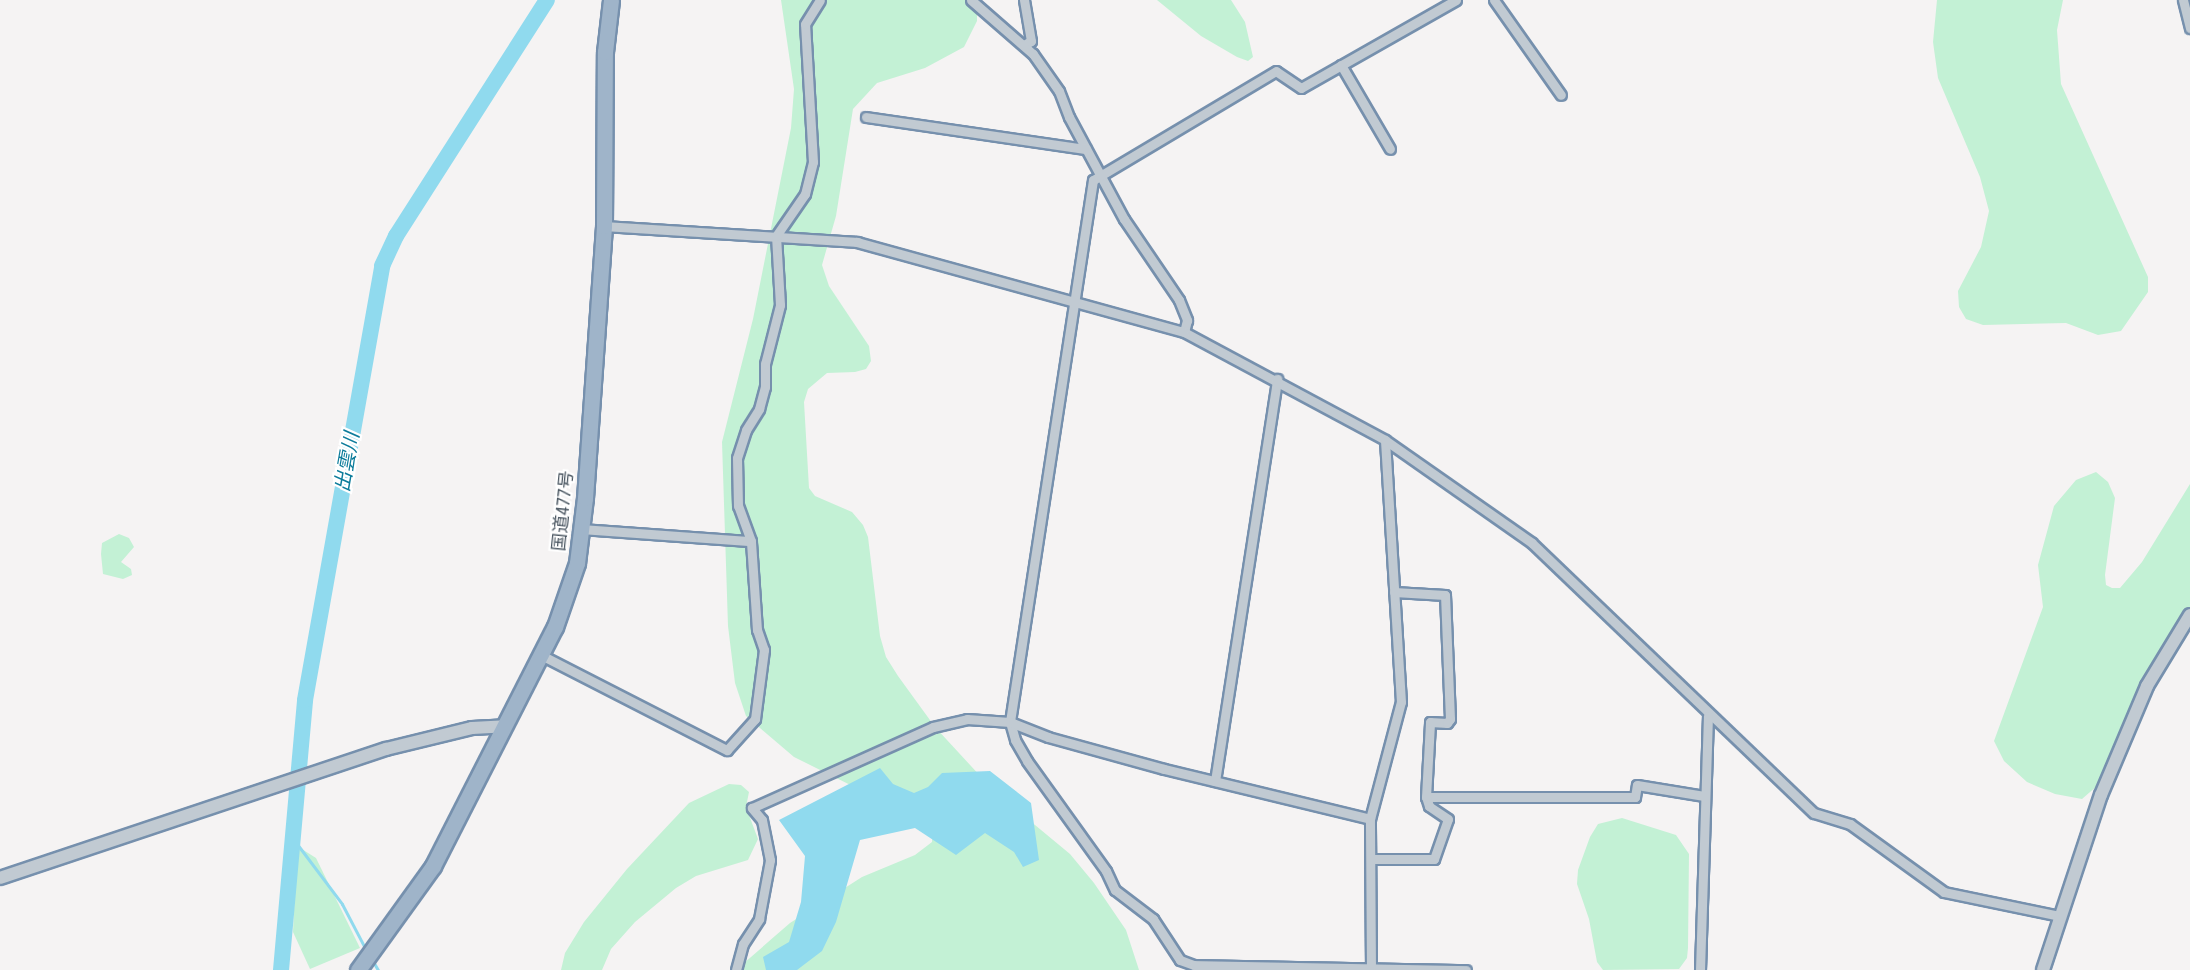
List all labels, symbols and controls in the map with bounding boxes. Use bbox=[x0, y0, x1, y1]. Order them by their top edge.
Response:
water label: 出雲川 bbox=[330, 430, 364, 494]
street label: 国道477号 bbox=[548, 470, 578, 552]

